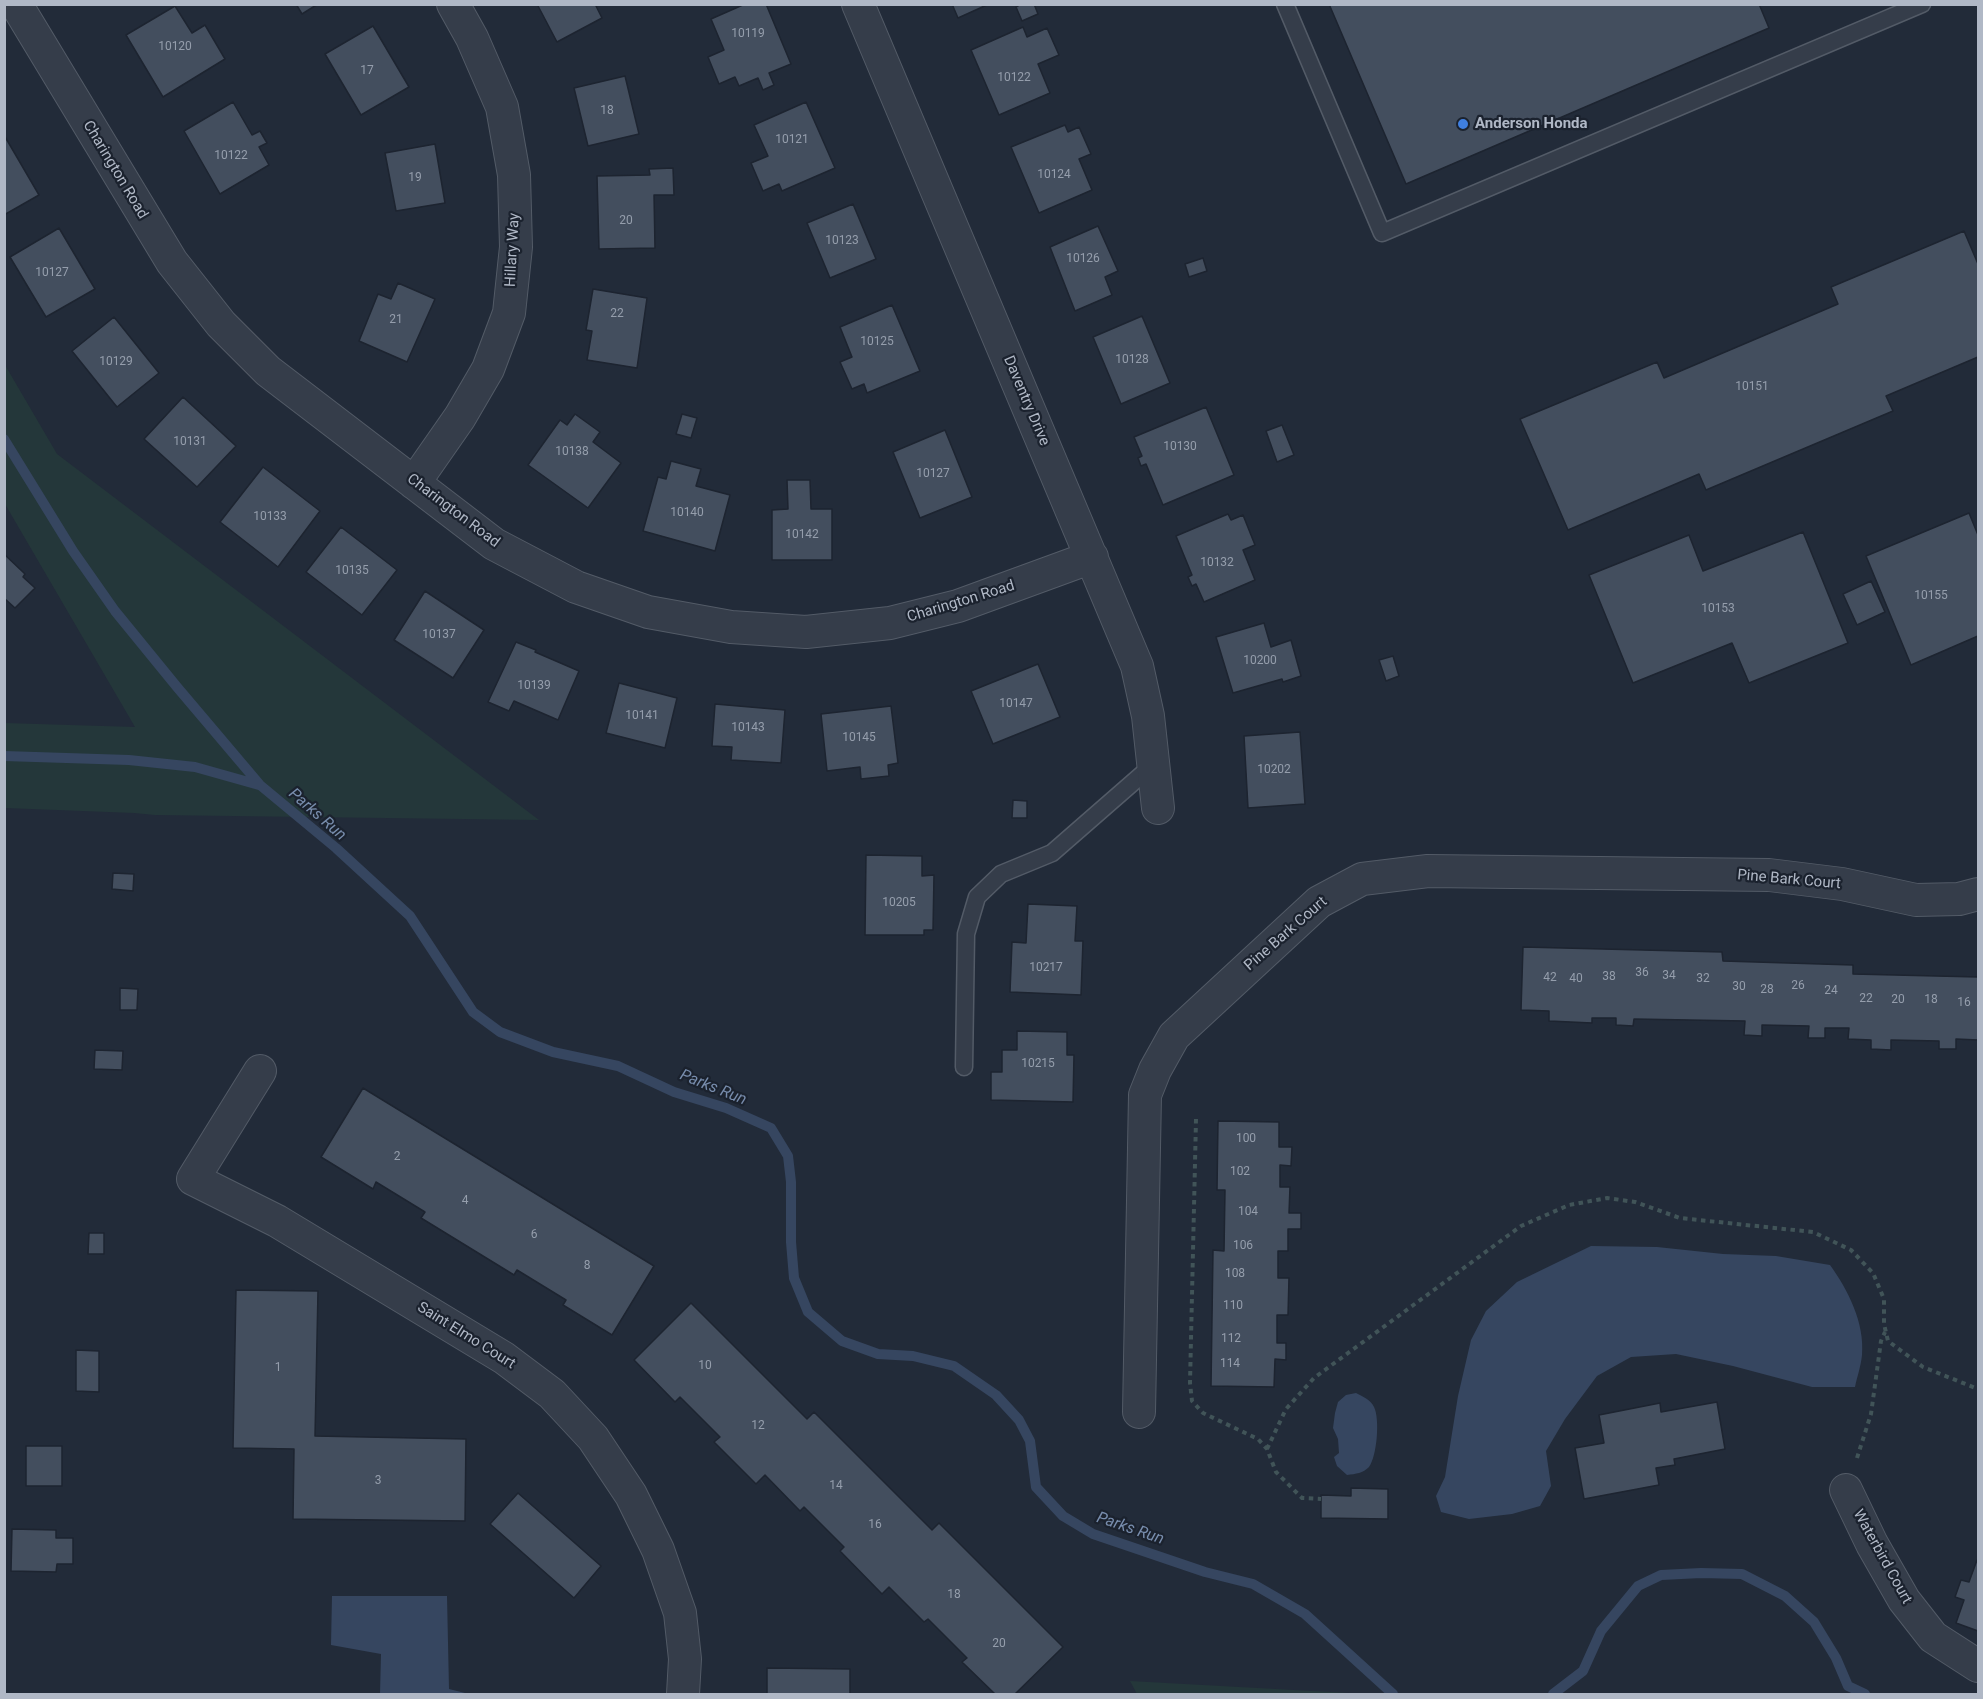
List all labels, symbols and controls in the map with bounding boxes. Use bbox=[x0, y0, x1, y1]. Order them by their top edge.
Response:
house number: 10119 bbox=[731, 27, 765, 41]
house number: 10120 bbox=[158, 40, 192, 54]
house number: 17 bbox=[360, 64, 374, 78]
house number: 10122 bbox=[997, 71, 1031, 85]
house number: 18 bbox=[600, 104, 614, 118]
place label: Anderson Honda bbox=[1475, 115, 1588, 133]
marker: Anderson Honda bbox=[1456, 117, 1470, 131]
street label: Charington Road bbox=[79, 118, 151, 222]
house number: 10121 bbox=[775, 133, 809, 147]
house number: 10122 bbox=[214, 149, 248, 163]
house number: 10124 bbox=[1037, 168, 1071, 182]
house number: 19 bbox=[408, 171, 422, 185]
street label: Hillary Way bbox=[502, 213, 524, 287]
house number: 20 bbox=[619, 214, 633, 228]
house number: 10123 bbox=[825, 234, 859, 248]
house number: 10126 bbox=[1066, 252, 1100, 266]
house number: 10127 bbox=[35, 266, 69, 280]
house number: 22 bbox=[610, 307, 624, 321]
house number: 21 bbox=[389, 313, 403, 327]
house number: 10125 bbox=[860, 335, 894, 349]
street label: Daventry Drive bbox=[999, 353, 1053, 449]
house number: 10128 bbox=[1115, 353, 1149, 367]
house number: 10129 bbox=[99, 355, 133, 369]
house number: 10151 bbox=[1735, 380, 1769, 394]
house number: 10131 bbox=[173, 435, 207, 449]
house number: 10130 bbox=[1163, 440, 1197, 454]
house number: 10138 bbox=[555, 445, 589, 459]
house number: 10127 bbox=[916, 467, 950, 481]
street label: Charington Road bbox=[403, 470, 503, 552]
house number: 10140 bbox=[670, 506, 704, 520]
house number: 10133 bbox=[253, 510, 287, 524]
house number: 10142 bbox=[785, 528, 819, 542]
house number: 10132 bbox=[1200, 556, 1234, 570]
house number: 10135 bbox=[335, 564, 369, 578]
street label: Charington Road bbox=[905, 577, 1017, 627]
house number: 10155 bbox=[1914, 589, 1948, 603]
house number: 10153 bbox=[1701, 602, 1735, 616]
house number: 10137 bbox=[422, 628, 456, 642]
house number: 10200 bbox=[1243, 654, 1277, 668]
house number: 10139 bbox=[517, 679, 551, 693]
house number: 10147 bbox=[999, 697, 1033, 711]
house number: 10141 bbox=[625, 709, 659, 723]
house number: 10143 bbox=[731, 721, 765, 735]
house number: 10145 bbox=[842, 731, 876, 745]
house number: 10202 bbox=[1257, 763, 1291, 777]
water label: Parks Run bbox=[284, 785, 350, 845]
street label: Pine Bark Court bbox=[1736, 867, 1842, 893]
street label: Pine Bark Court bbox=[1241, 893, 1331, 975]
house number: 10205 bbox=[882, 896, 916, 910]
house number: 10217 bbox=[1029, 961, 1063, 975]
house number: 36 bbox=[1635, 966, 1649, 980]
house number: 34 bbox=[1662, 969, 1676, 983]
house number: 38 bbox=[1602, 970, 1616, 984]
house number: 42 bbox=[1543, 971, 1557, 985]
house number: 40 bbox=[1569, 972, 1583, 986]
house number: 32 bbox=[1696, 972, 1710, 986]
house number: 26 bbox=[1791, 979, 1805, 993]
house number: 30 bbox=[1732, 980, 1746, 994]
house number: 28 bbox=[1760, 983, 1774, 997]
house number: 24 bbox=[1824, 984, 1838, 998]
house number: 22 bbox=[1859, 992, 1873, 1006]
house number: 20 bbox=[1891, 993, 1905, 1007]
house number: 18 bbox=[1924, 993, 1938, 1007]
house number: 16 bbox=[1957, 996, 1971, 1010]
house number: 10215 bbox=[1021, 1057, 1055, 1071]
water label: Parks Run bbox=[677, 1066, 749, 1110]
house number: 100 bbox=[1236, 1132, 1256, 1146]
house number: 2 bbox=[394, 1150, 400, 1164]
house number: 102 bbox=[1230, 1165, 1250, 1179]
house number: 4 bbox=[462, 1194, 468, 1208]
house number: 104 bbox=[1238, 1205, 1258, 1219]
house number: 6 bbox=[531, 1228, 537, 1242]
house number: 106 bbox=[1233, 1239, 1253, 1253]
house number: 8 bbox=[584, 1259, 590, 1273]
house number: 108 bbox=[1225, 1267, 1245, 1281]
street label: Saint Elmo Court bbox=[414, 1299, 518, 1373]
house number: 110 bbox=[1223, 1299, 1243, 1313]
house number: 112 bbox=[1221, 1332, 1241, 1346]
house number: 114 bbox=[1220, 1357, 1240, 1371]
house number: 10 bbox=[698, 1359, 712, 1373]
house number: 1 bbox=[275, 1361, 281, 1375]
house number: 12 bbox=[751, 1419, 765, 1433]
house number: 3 bbox=[375, 1474, 381, 1488]
house number: 14 bbox=[829, 1479, 843, 1493]
street label: Waterbird Court bbox=[1849, 1507, 1915, 1607]
water label: Parks Run bbox=[1094, 1509, 1166, 1549]
house number: 16 bbox=[868, 1518, 882, 1532]
house number: 18 bbox=[947, 1588, 961, 1602]
house number: 20 bbox=[992, 1637, 1006, 1651]

